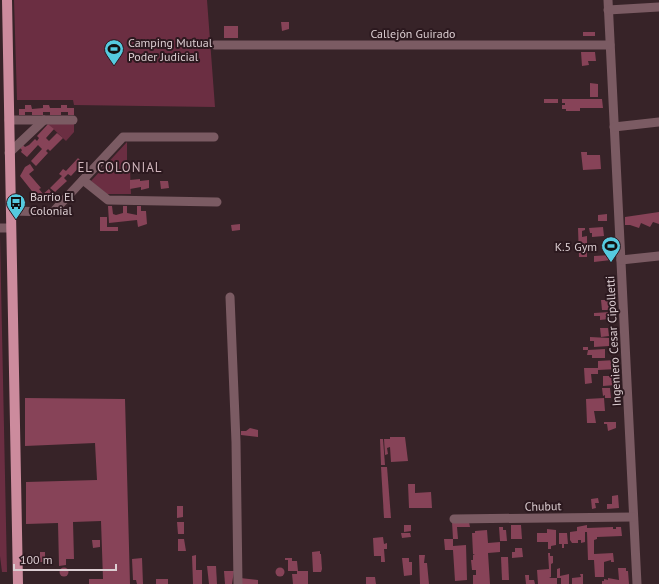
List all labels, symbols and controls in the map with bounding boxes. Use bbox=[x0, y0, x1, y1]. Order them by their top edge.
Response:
street label: Callejón Guirado bbox=[370, 26, 456, 41]
place label: Camping Mutual Poder Judicial bbox=[128, 35, 213, 64]
sports icon: Camping Mutual Poder Judicial bbox=[103, 38, 125, 66]
district label: EL COLONIAL bbox=[77, 159, 163, 176]
place label: Barrio El Colonial bbox=[30, 189, 74, 218]
bus stop icon: Barrio El Colonial bbox=[5, 192, 27, 220]
sports icon: K.5 Gym bbox=[600, 235, 622, 263]
place label: K.5 Gym bbox=[555, 239, 597, 254]
street label: Ingeniero Cesar Cipolletti bbox=[602, 275, 624, 407]
street label: Chubut bbox=[524, 498, 562, 514]
scale bar bbox=[14, 546, 116, 572]
text: 100 m bbox=[20, 552, 53, 567]

